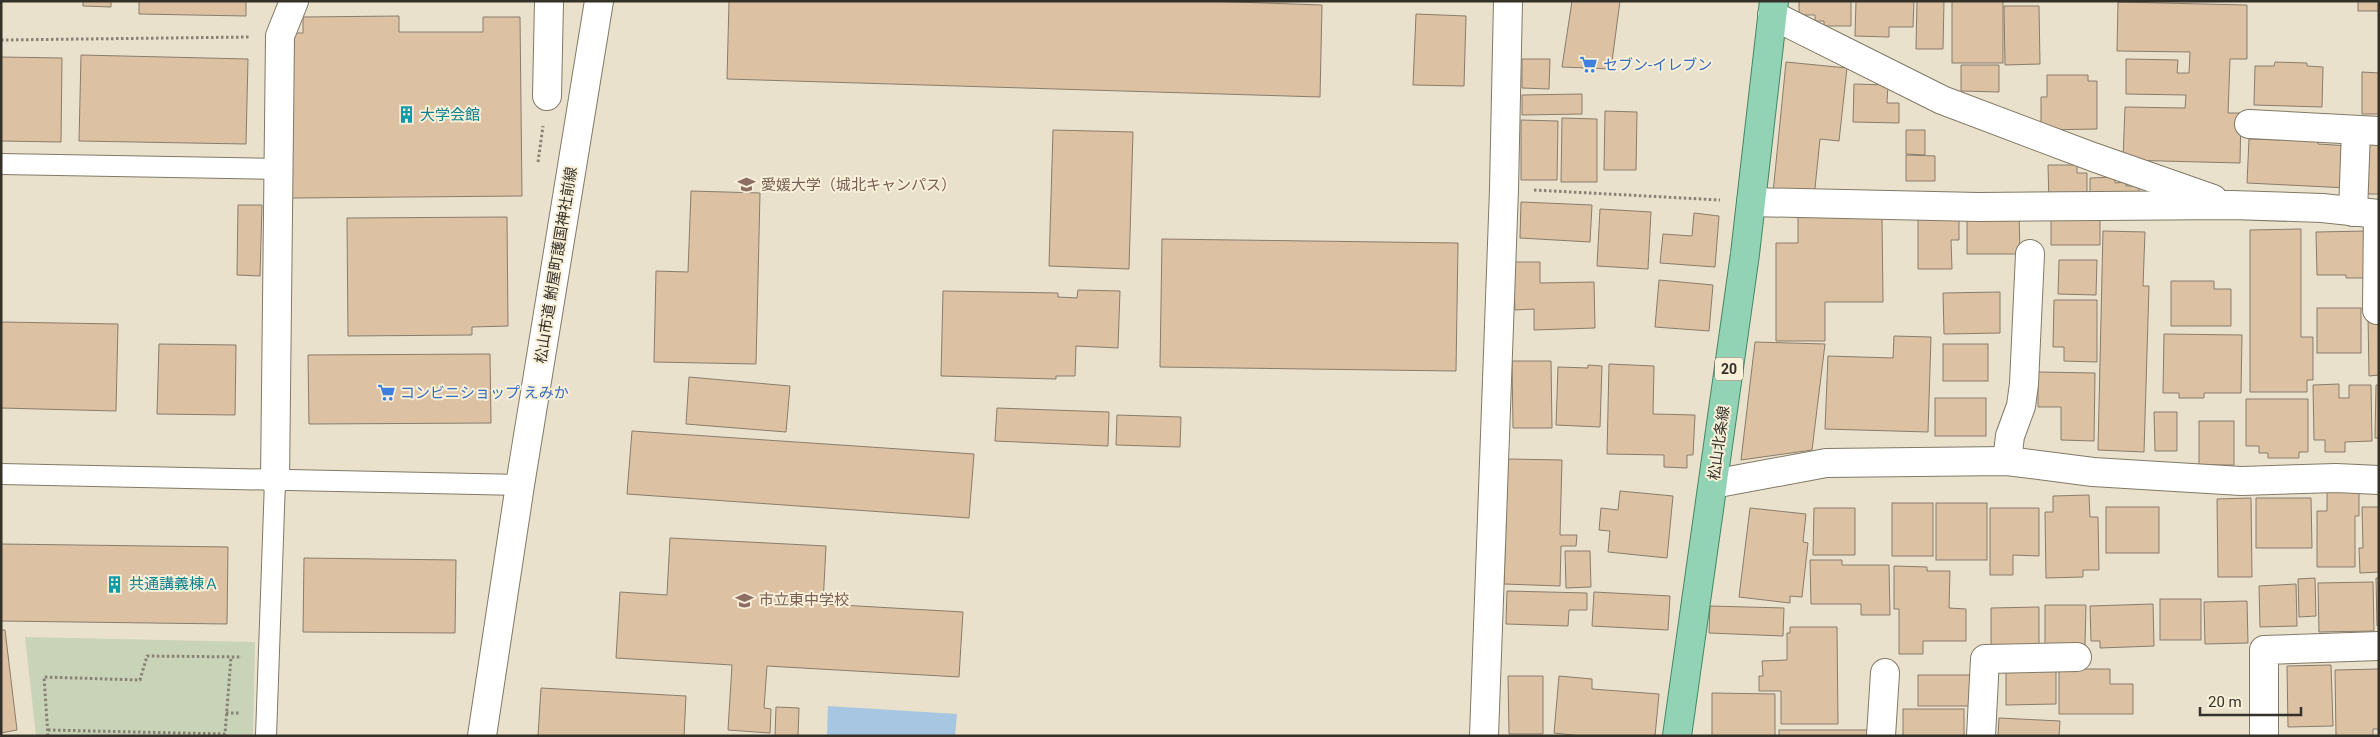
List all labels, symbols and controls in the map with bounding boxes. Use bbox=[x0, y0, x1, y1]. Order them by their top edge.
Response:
supermarket icon: セブン-イレブン bbox=[1579, 55, 1599, 75]
place label: セブン-イレブン bbox=[1603, 56, 1712, 74]
building icon: 大学会館 bbox=[396, 105, 416, 125]
place label: 大学会館 bbox=[420, 106, 480, 124]
street label: 松山市道 鮒屋町護国神社前線 bbox=[532, 165, 580, 365]
school or university icon: 愛媛大学（城北キャンパス） bbox=[737, 175, 757, 195]
place label: 愛媛大学（城北キャンパス） bbox=[761, 176, 956, 194]
road number: 20 bbox=[1715, 358, 1743, 380]
supermarket icon: コンビニショップ えみか bbox=[376, 383, 396, 403]
place label: コンビニショップ えみか bbox=[400, 384, 569, 402]
street label: 松山北条線 bbox=[1705, 405, 1733, 481]
building icon: 共通講義棟Ａ bbox=[105, 574, 125, 594]
place label: 共通講義棟Ａ bbox=[129, 575, 219, 593]
school or university icon: 市立東中学校 bbox=[735, 590, 755, 610]
place label: 市立東中学校 bbox=[759, 591, 849, 609]
scale bar bbox=[2200, 684, 2301, 716]
text: 20 m bbox=[2208, 693, 2242, 711]

